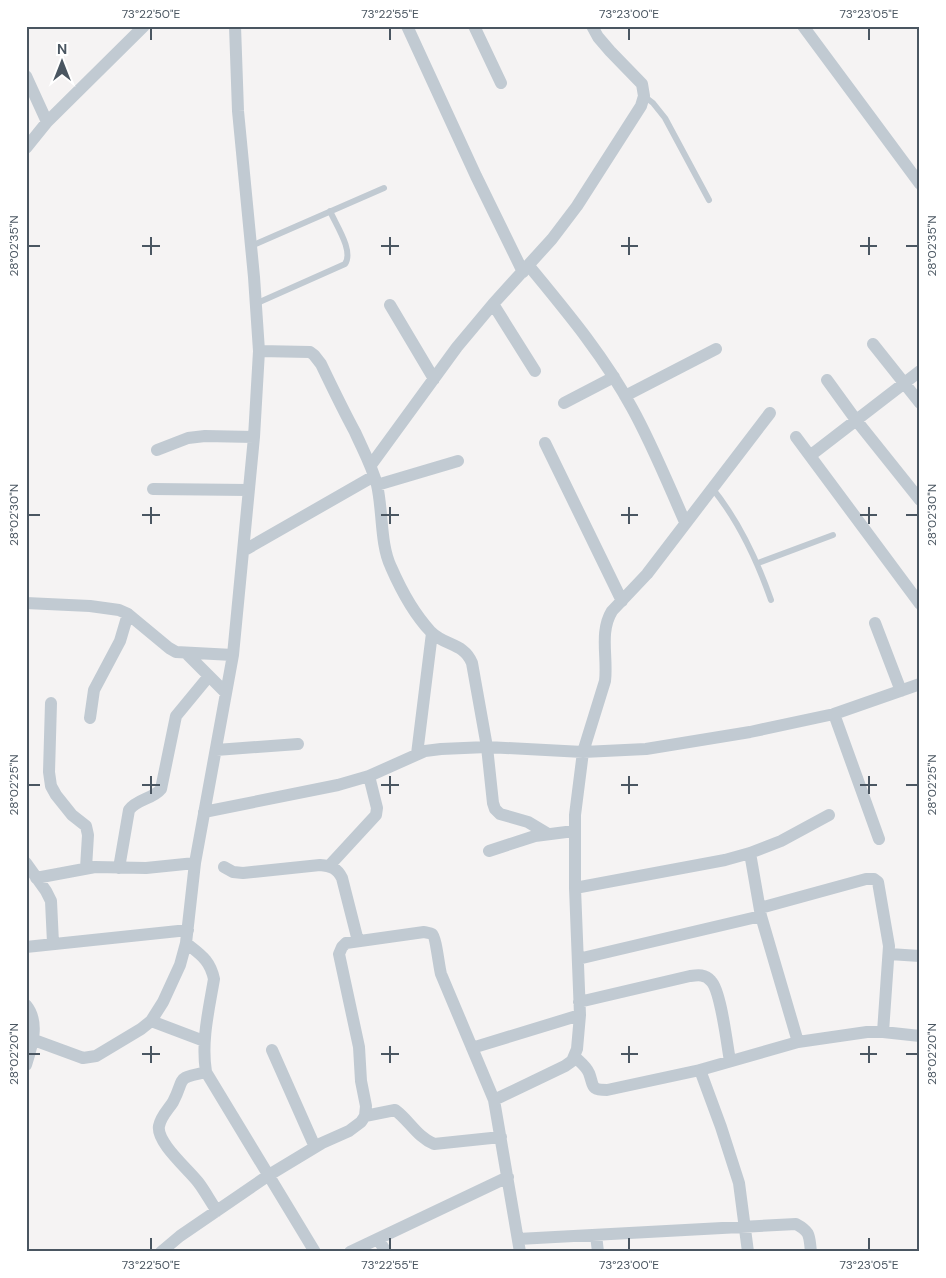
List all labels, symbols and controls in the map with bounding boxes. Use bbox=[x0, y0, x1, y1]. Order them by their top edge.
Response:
text: 73°22'50"E bbox=[122, 6, 180, 22]
text: 73°22'55"E bbox=[361, 6, 419, 22]
text: 73°23'00"E bbox=[599, 6, 659, 22]
text: 73°23'05"E bbox=[840, 6, 899, 22]
north arrow bbox=[38, 38, 88, 88]
text: N bbox=[57, 40, 67, 58]
text: 28°02'35"N bbox=[6, 215, 22, 277]
text: 28°02'35"N bbox=[924, 215, 940, 277]
text: 28°02'30"N bbox=[6, 484, 22, 546]
text: 28°02'30"N bbox=[924, 484, 940, 546]
text: 28°02'25"N bbox=[6, 755, 22, 815]
text: 28°02'25"N bbox=[924, 755, 940, 815]
text: 28°02'20"N bbox=[6, 1023, 22, 1085]
text: 28°02'20"N bbox=[924, 1023, 940, 1085]
text: 73°22'50"E bbox=[122, 1257, 180, 1273]
text: 73°22'55"E bbox=[361, 1257, 419, 1273]
text: 73°23'00"E bbox=[599, 1257, 659, 1273]
text: 73°23'05"E bbox=[840, 1257, 899, 1273]

